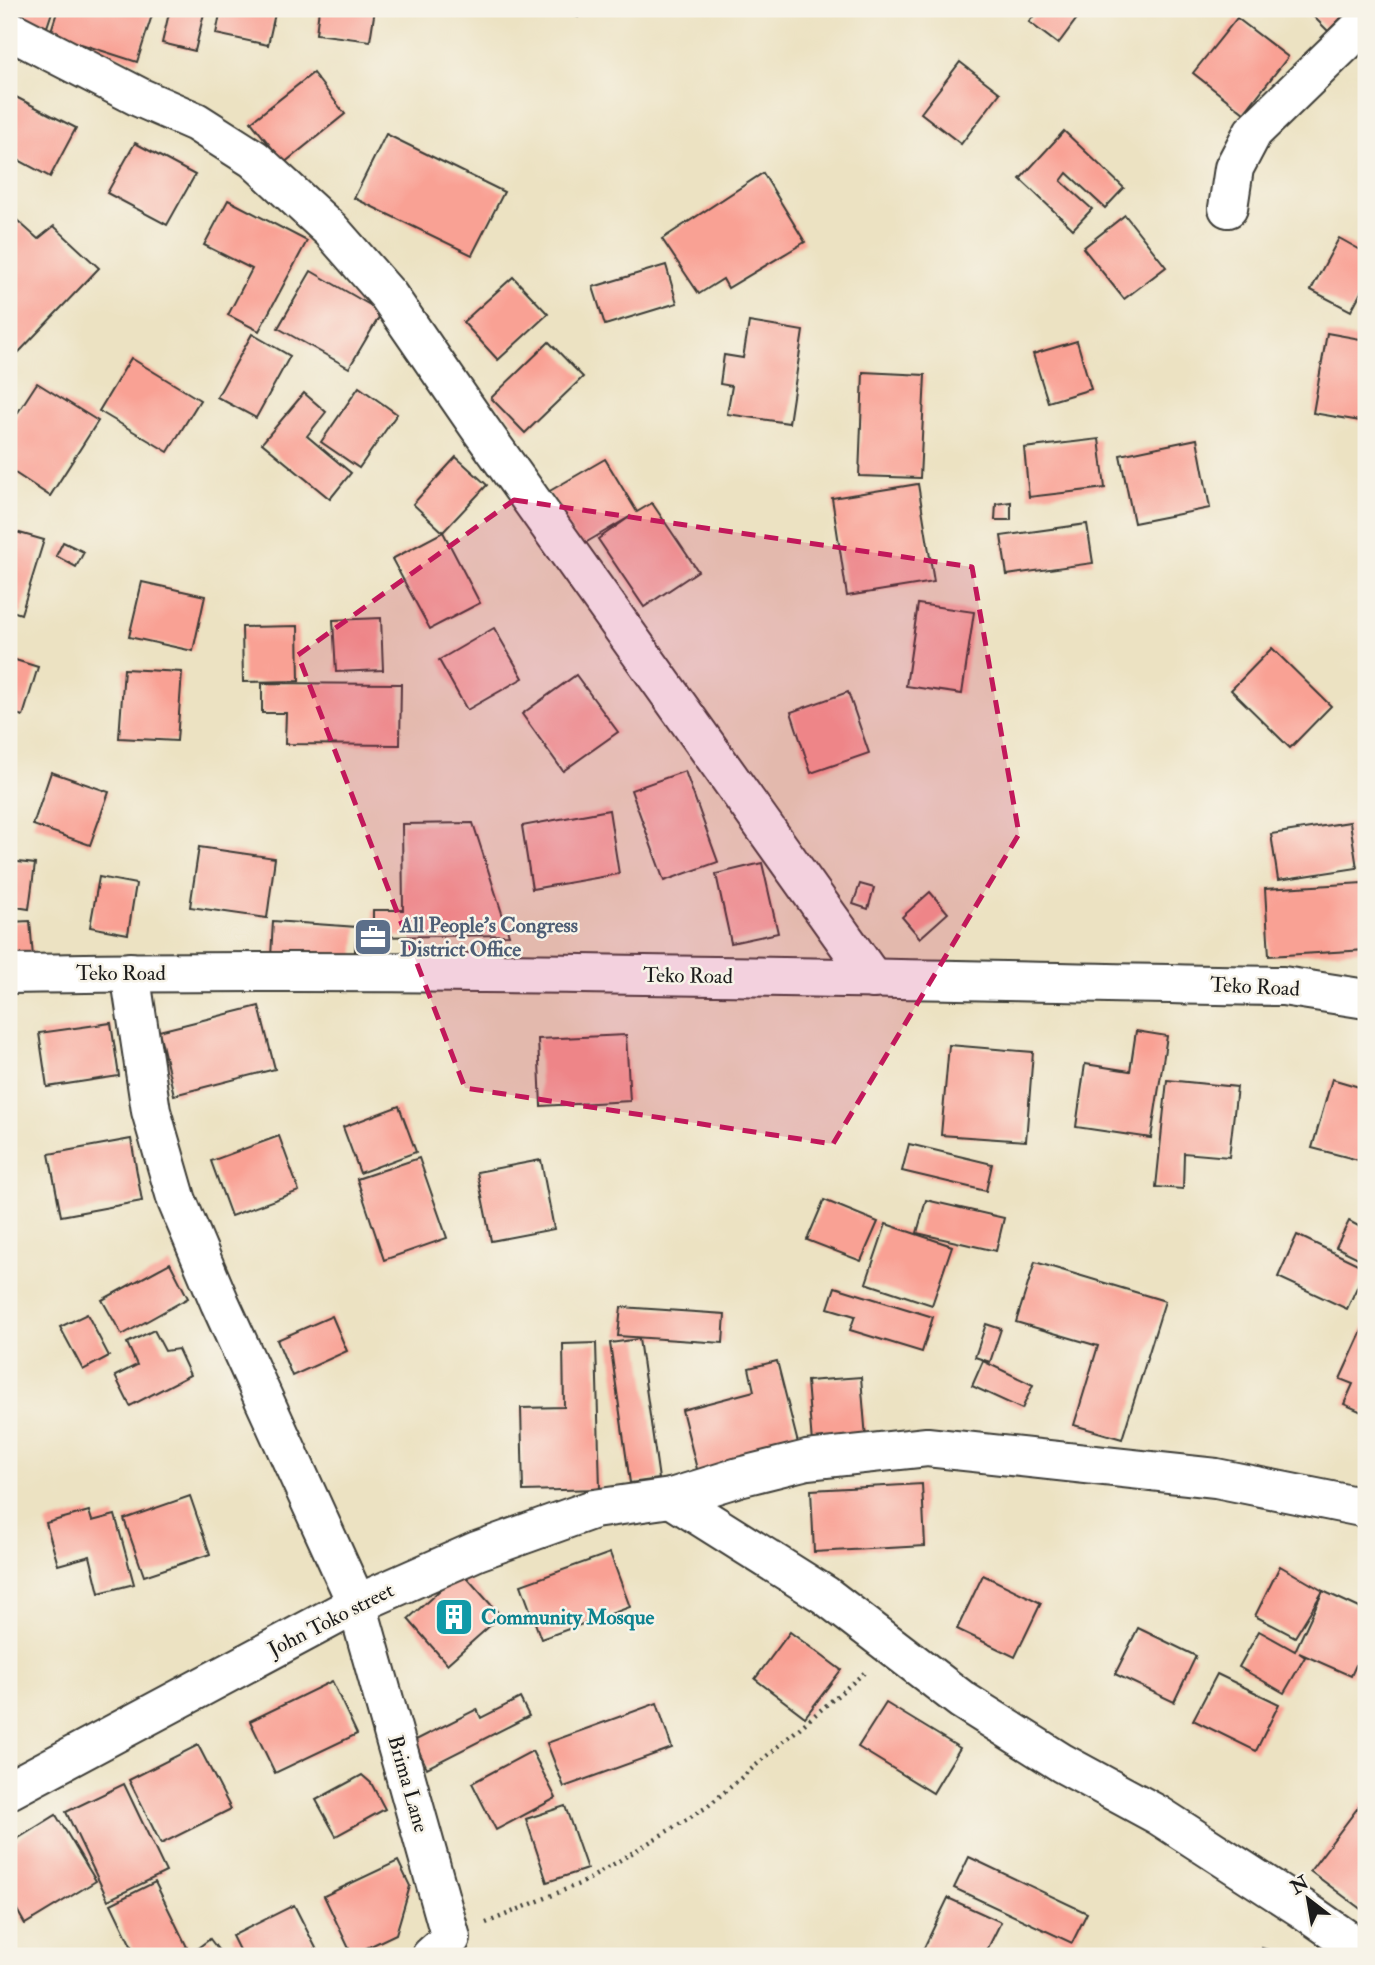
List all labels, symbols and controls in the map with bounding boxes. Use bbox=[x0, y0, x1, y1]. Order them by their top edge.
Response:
place label: All People's Congress District Office bbox=[399, 912, 578, 963]
office icon: All People's Congress District Office bbox=[352, 916, 394, 958]
street label: Teko Road bbox=[76, 960, 167, 987]
street label: Teko Road bbox=[643, 962, 734, 990]
street label: Teko Road bbox=[1209, 971, 1301, 1003]
street label: John Toko street bbox=[263, 1577, 399, 1664]
building icon: Community Mosque bbox=[433, 1596, 475, 1638]
place label: Community Mosque bbox=[481, 1604, 655, 1631]
street label: Brima Lane bbox=[381, 1732, 435, 1836]
north arrow bbox=[1274, 1864, 1344, 1934]
text: N bbox=[1285, 1870, 1314, 1900]

